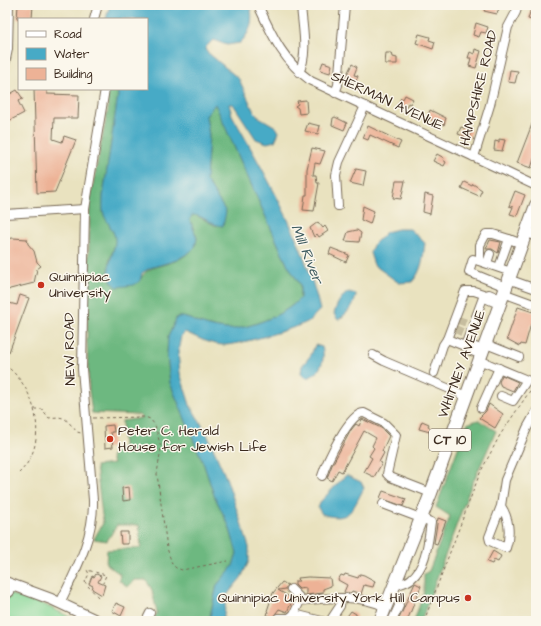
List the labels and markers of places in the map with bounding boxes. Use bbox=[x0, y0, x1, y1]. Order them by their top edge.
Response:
place label: Quinnipiac University bbox=[49, 267, 111, 303]
marker: Quinnipiac University bbox=[36, 280, 46, 290]
place label: Peter C. Herald House for Jewish Life bbox=[118, 421, 267, 457]
marker: Peter C. Herald House for Jewish Life bbox=[105, 434, 115, 444]
place label: Quinnipiac University York Hill Campus bbox=[218, 588, 460, 608]
marker: Quinnipiac University York Hill Campus bbox=[463, 593, 473, 603]

